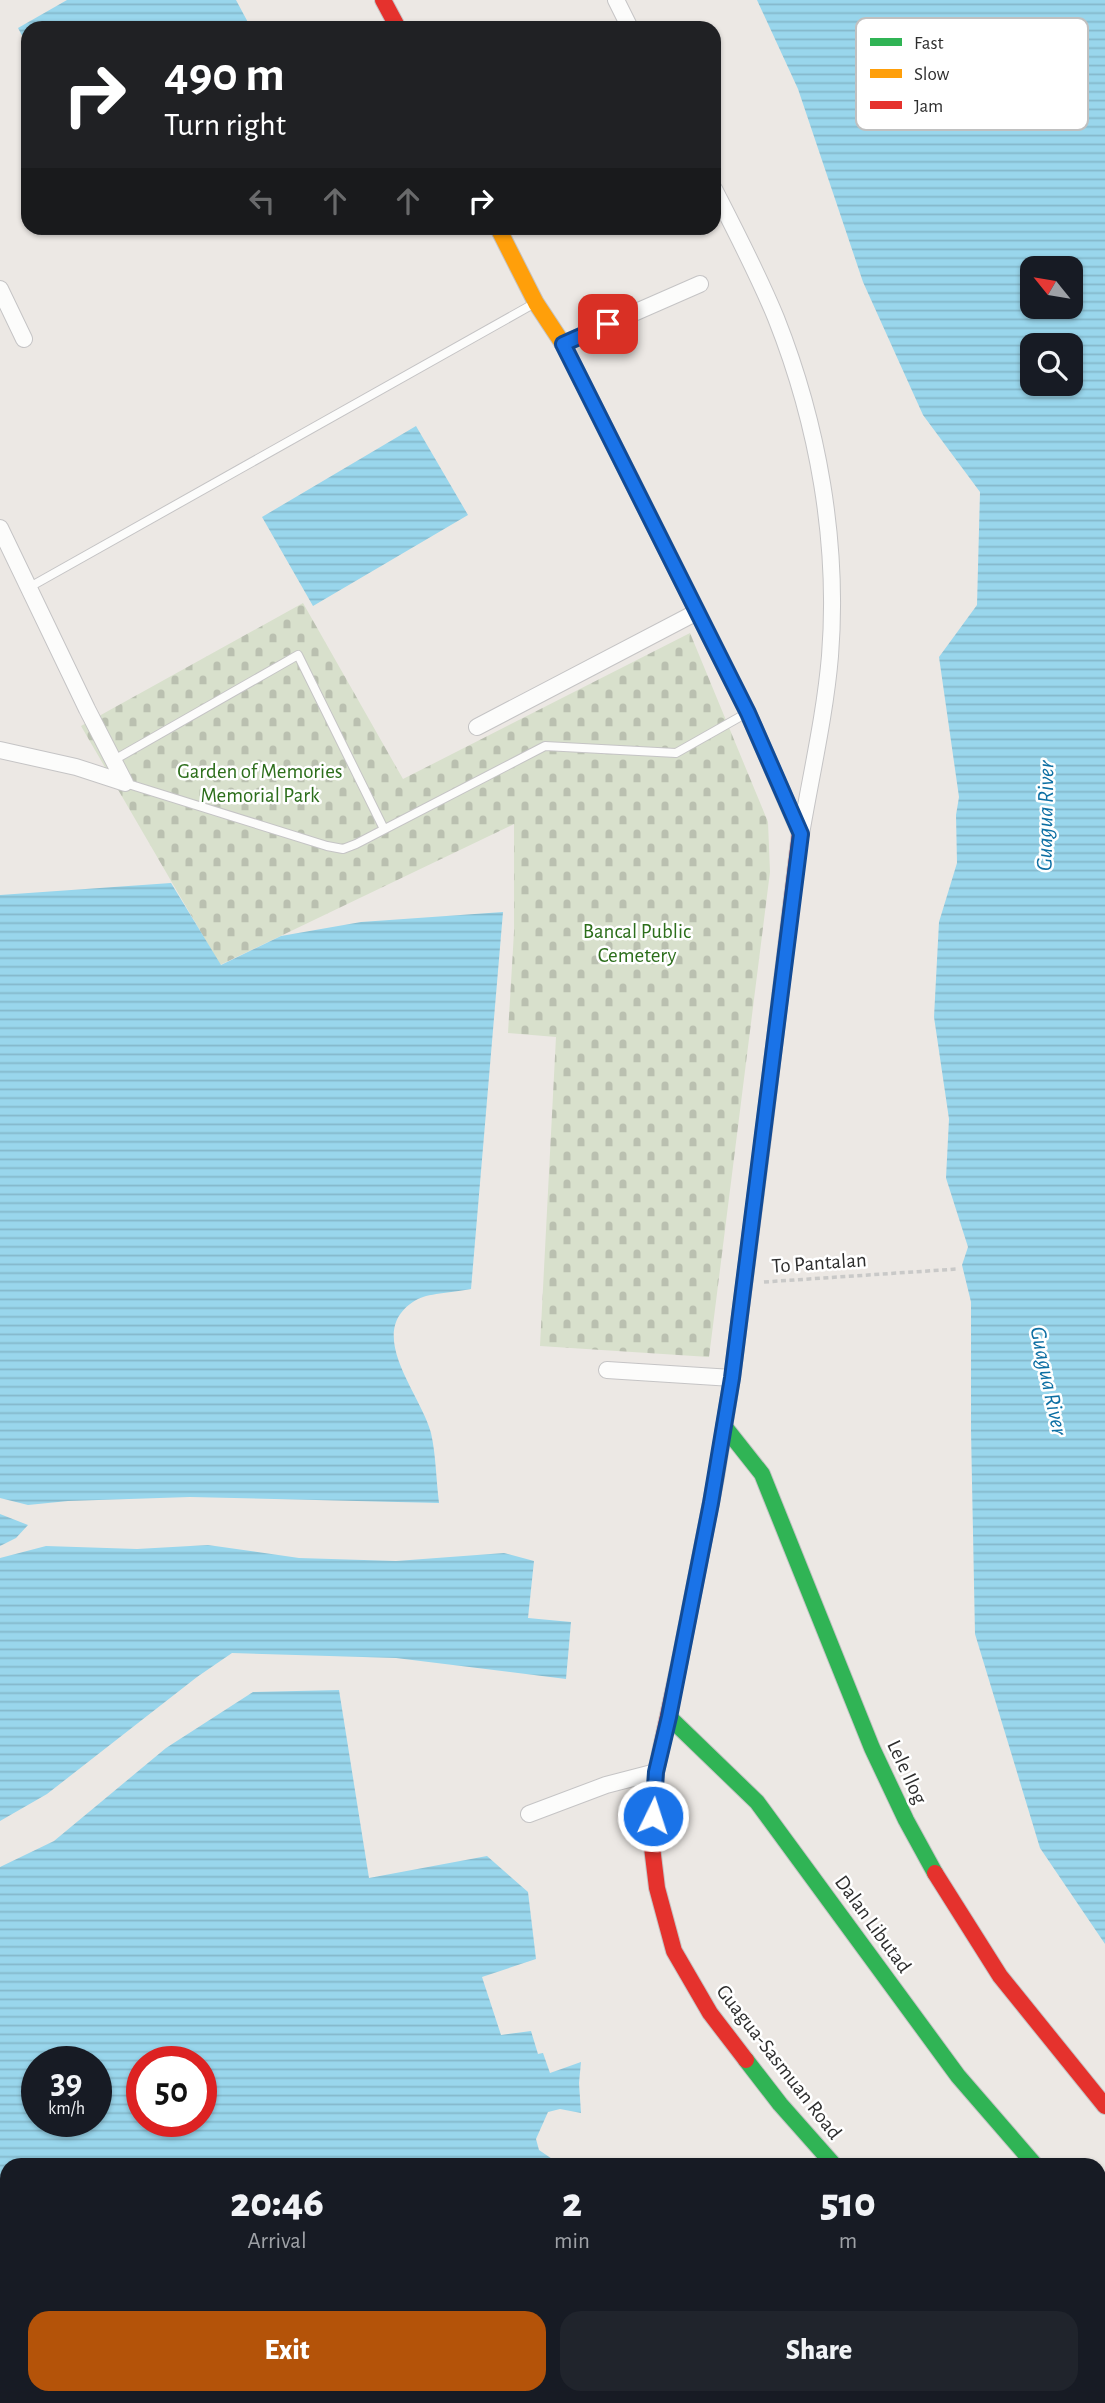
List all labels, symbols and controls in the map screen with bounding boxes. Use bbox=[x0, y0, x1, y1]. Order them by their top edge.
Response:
legend bbox=[856, 18, 1088, 130]
text: Fast bbox=[914, 34, 944, 53]
icon: right bbox=[49, 49, 140, 140]
text: 490 m bbox=[164, 51, 285, 100]
text: Slow bbox=[914, 65, 950, 84]
text: Jam bbox=[914, 97, 943, 116]
text: Turn right bbox=[164, 109, 286, 141]
icon: left bbox=[243, 182, 281, 220]
icon: ahead bbox=[316, 182, 354, 220]
icon: ahead bbox=[389, 182, 427, 220]
icon: right bbox=[462, 182, 500, 220]
north arrow bbox=[1020, 256, 1083, 318]
map controls bbox=[1020, 256, 1083, 396]
pin bbox=[578, 294, 638, 354]
icon: arrive bbox=[589, 305, 627, 343]
button: search bbox=[1020, 333, 1083, 396]
water label: Guagua River bbox=[1034, 760, 1058, 871]
park label: Garden of Memories Memorial Park bbox=[177, 761, 343, 806]
park label: Bancal Public Cemetery bbox=[583, 921, 691, 966]
street label: To Pantalan bbox=[771, 1249, 867, 1277]
water label: Guagua River bbox=[1025, 1325, 1071, 1438]
street label: Lele Ilog bbox=[883, 1737, 931, 1808]
position arrow bbox=[616, 1779, 690, 1853]
street label: Dalan Libutad bbox=[831, 1871, 915, 1977]
street label: Guagua-Sasmuan Road bbox=[712, 1981, 846, 2143]
speed limit sign: 50 bbox=[126, 2046, 217, 2137]
text: 39 bbox=[50, 2065, 82, 2100]
text: km/h bbox=[48, 2100, 85, 2118]
text: 20:46 bbox=[230, 2182, 324, 2224]
text: 2 bbox=[562, 2182, 582, 2224]
text: 510 bbox=[820, 2182, 876, 2224]
text: Arrival bbox=[247, 2230, 307, 2253]
text: min bbox=[554, 2230, 590, 2253]
text: m bbox=[839, 2230, 857, 2253]
button: Exit bbox=[28, 2311, 546, 2391]
button: Share bbox=[560, 2311, 1078, 2391]

